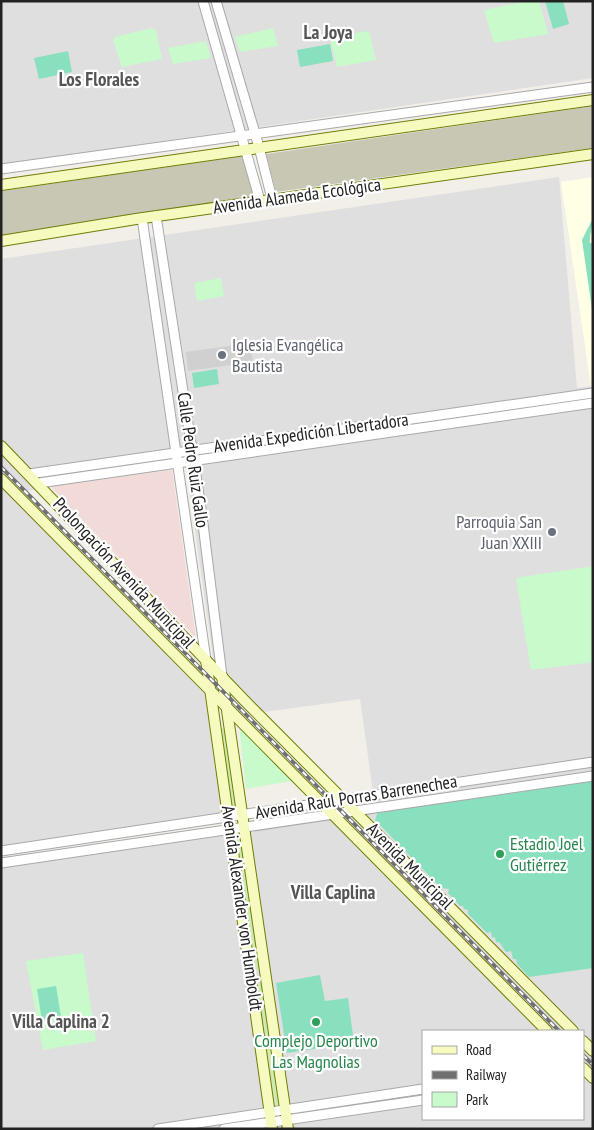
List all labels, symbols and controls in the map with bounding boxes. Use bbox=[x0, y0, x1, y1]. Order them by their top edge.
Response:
district label: La Joya bbox=[303, 20, 353, 44]
district label: Los Florales bbox=[59, 67, 140, 91]
street label: Avenida Alameda Ecológica bbox=[212, 172, 382, 219]
place label: Iglesia Evangélica Bautista bbox=[232, 333, 343, 377]
marker: Iglesia Evangélica Bautista bbox=[216, 349, 228, 361]
street label: Calle Pedro Ruiz Gallo bbox=[173, 391, 214, 529]
street label: Avenida Expedición Libertadora bbox=[212, 407, 410, 458]
street label: Prolongación Avenida Municipal bbox=[48, 492, 201, 654]
place label: Parroquia San Juan XXIII bbox=[456, 510, 542, 554]
marker: Parroquia San Juan XXIII bbox=[546, 526, 558, 538]
street label: Avenida Raúl Porras Barrenechea bbox=[253, 769, 459, 824]
street label: Avenida Alexander von Humboldt bbox=[217, 804, 268, 1012]
street label: Avenida Municipal bbox=[362, 817, 459, 915]
place label: Estadio Joel Gutiérrez bbox=[510, 832, 584, 876]
marker: Estadio Joel Gutiérrez bbox=[494, 848, 506, 860]
district label: Villa Caplina bbox=[290, 880, 376, 904]
district label: Villa Caplina 2 bbox=[11, 1009, 110, 1033]
marker: Complejo Deportivo Las Magnolias bbox=[310, 1016, 322, 1028]
place label: Complejo Deportivo Las Magnolias bbox=[254, 1029, 378, 1073]
legend bbox=[422, 1030, 584, 1120]
text: Road bbox=[466, 1040, 492, 1059]
text: Railway bbox=[466, 1065, 507, 1084]
text: Park bbox=[466, 1090, 488, 1109]

